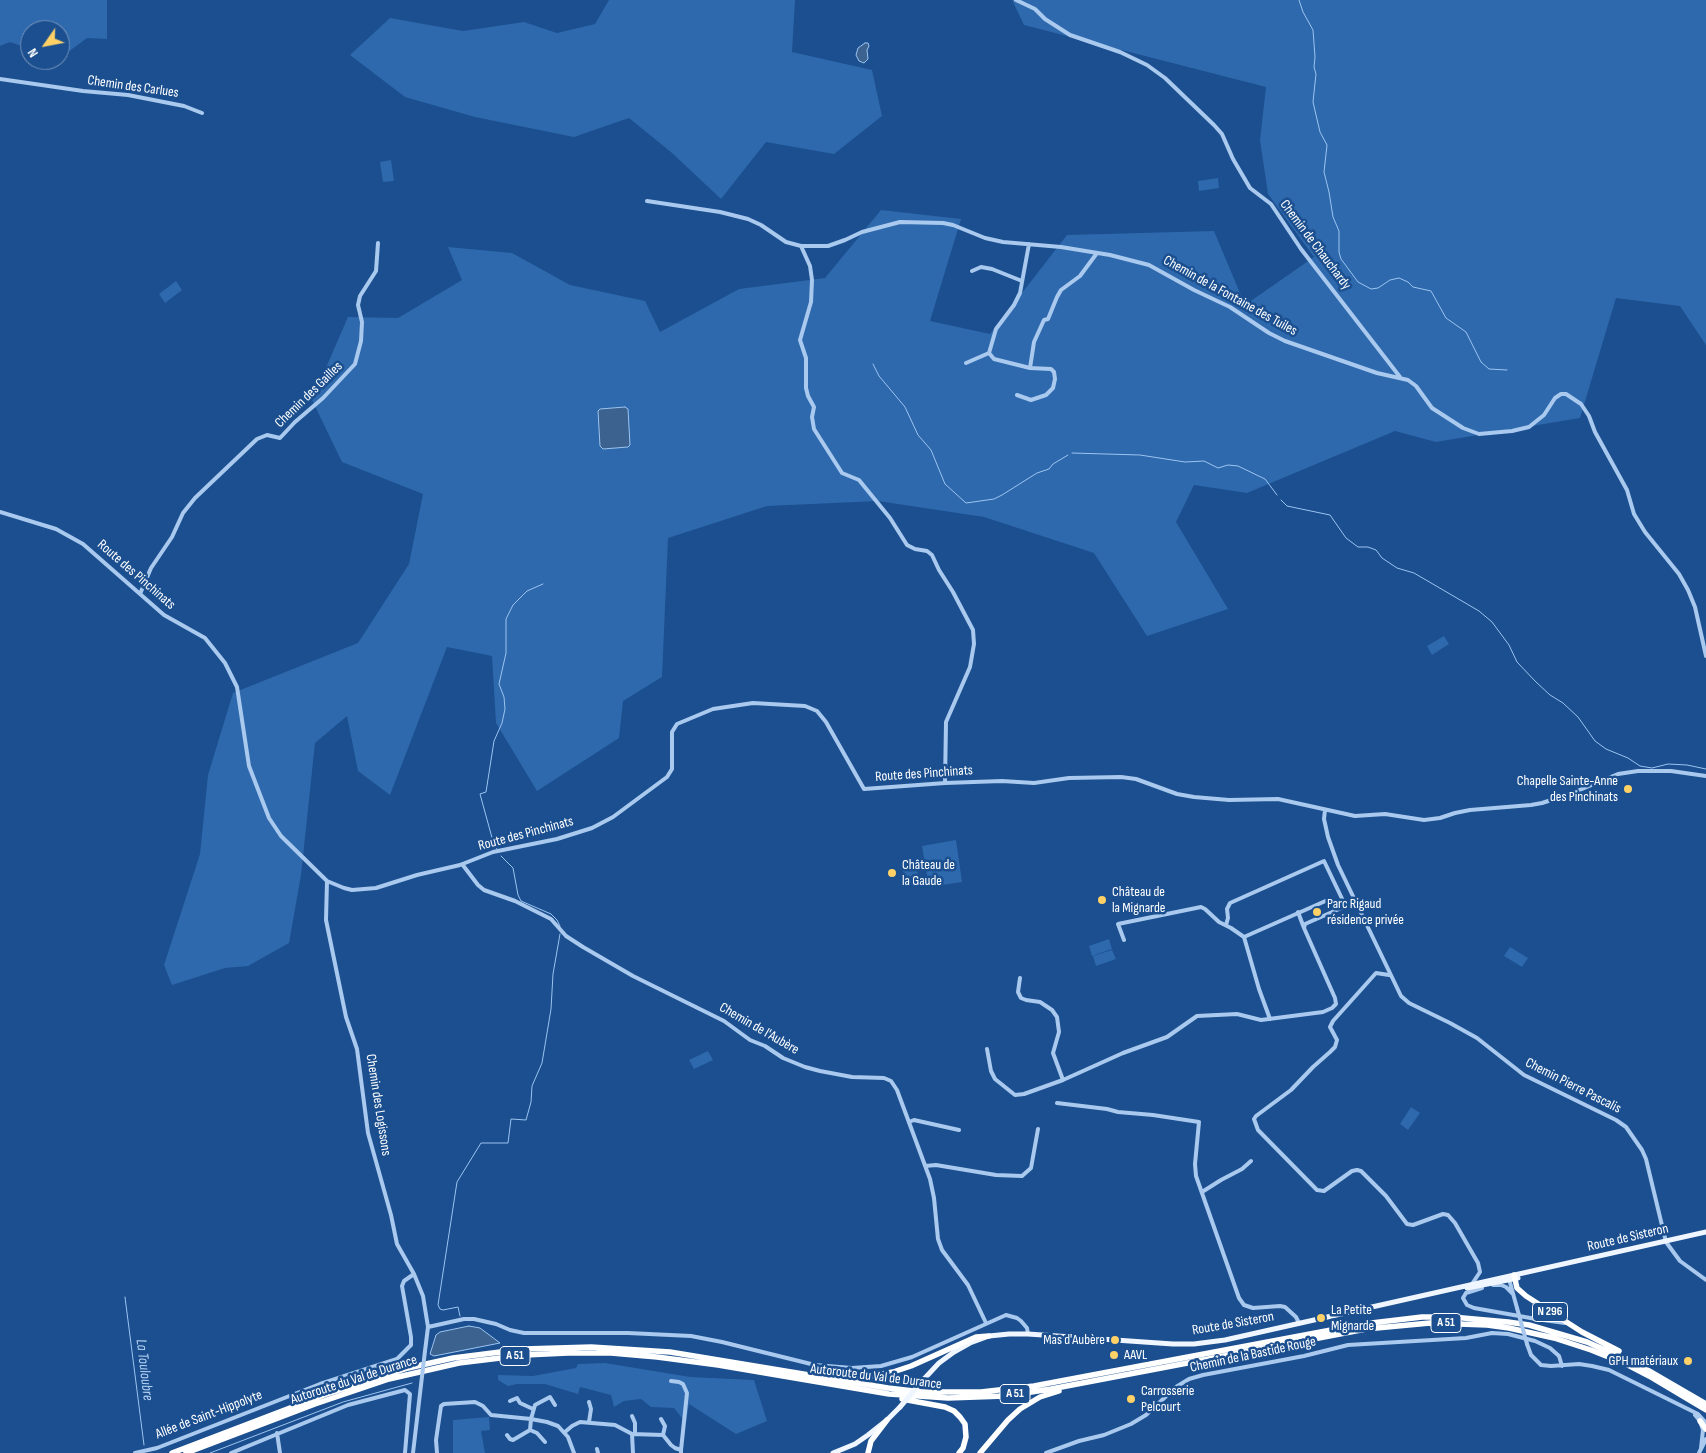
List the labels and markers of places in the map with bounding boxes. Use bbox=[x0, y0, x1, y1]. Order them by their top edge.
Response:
place label: Chapelle Sainte-Anne des Pinchinats bbox=[1517, 773, 1618, 806]
marker: Chapelle Sainte-Anne des Pinchinats bbox=[1622, 783, 1634, 795]
place label: Château de la Gaude bbox=[902, 857, 955, 890]
marker: Château de la Gaude bbox=[886, 867, 898, 879]
place label: Château de la Mignarde bbox=[1112, 884, 1165, 916]
marker: Château de la Mignarde bbox=[1096, 894, 1108, 906]
place label: Parc Rigaud résidence privée bbox=[1327, 896, 1404, 929]
marker: Parc Rigaud résidence privée bbox=[1311, 906, 1323, 918]
place label: La Petite Mignarde bbox=[1331, 1302, 1374, 1334]
marker: La Petite Mignarde bbox=[1315, 1312, 1327, 1324]
place label: Mas d'Aubère bbox=[1043, 1332, 1105, 1348]
marker: Mas d'Aubère bbox=[1109, 1334, 1121, 1346]
place label: AAVL bbox=[1124, 1347, 1147, 1363]
marker: AAVL bbox=[1108, 1349, 1120, 1361]
place label: GPH matériaux bbox=[1608, 1353, 1678, 1369]
marker: GPH matériaux bbox=[1682, 1355, 1694, 1367]
place label: Carrosserie Pelcourt bbox=[1141, 1383, 1194, 1415]
marker: Carrosserie Pelcourt bbox=[1125, 1393, 1137, 1405]

